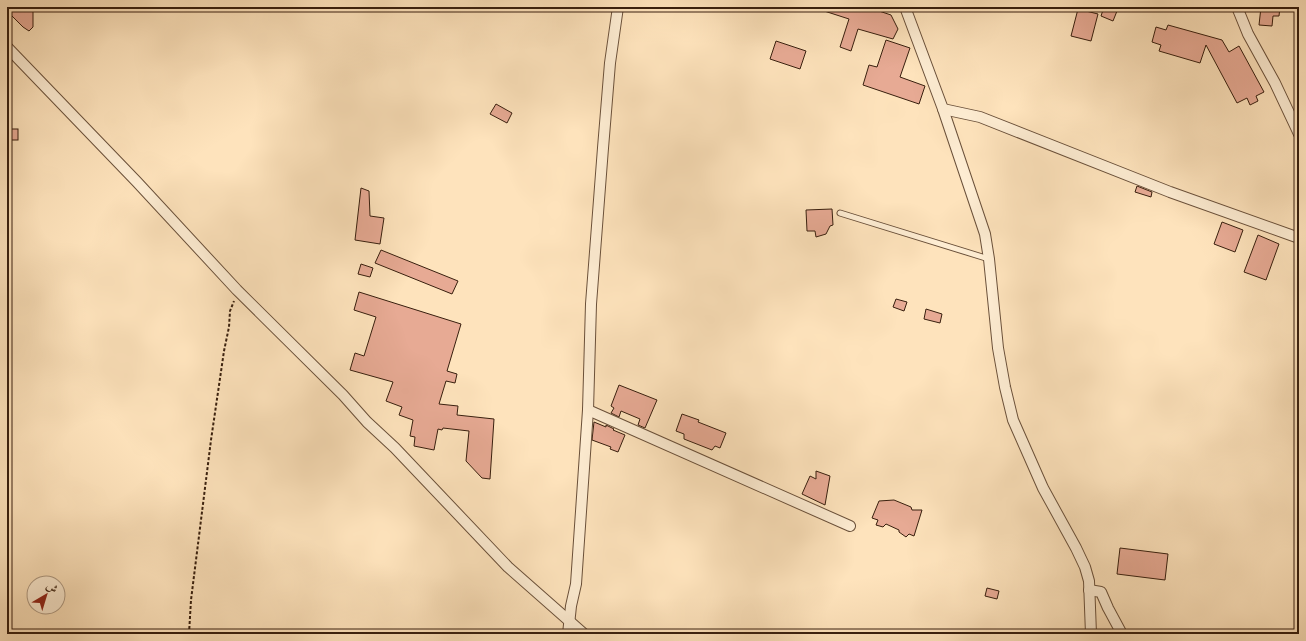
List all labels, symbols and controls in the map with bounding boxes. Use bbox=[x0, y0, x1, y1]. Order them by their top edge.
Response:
north arrow bbox=[26, 575, 66, 615]
text: ش bbox=[44, 579, 60, 596]

